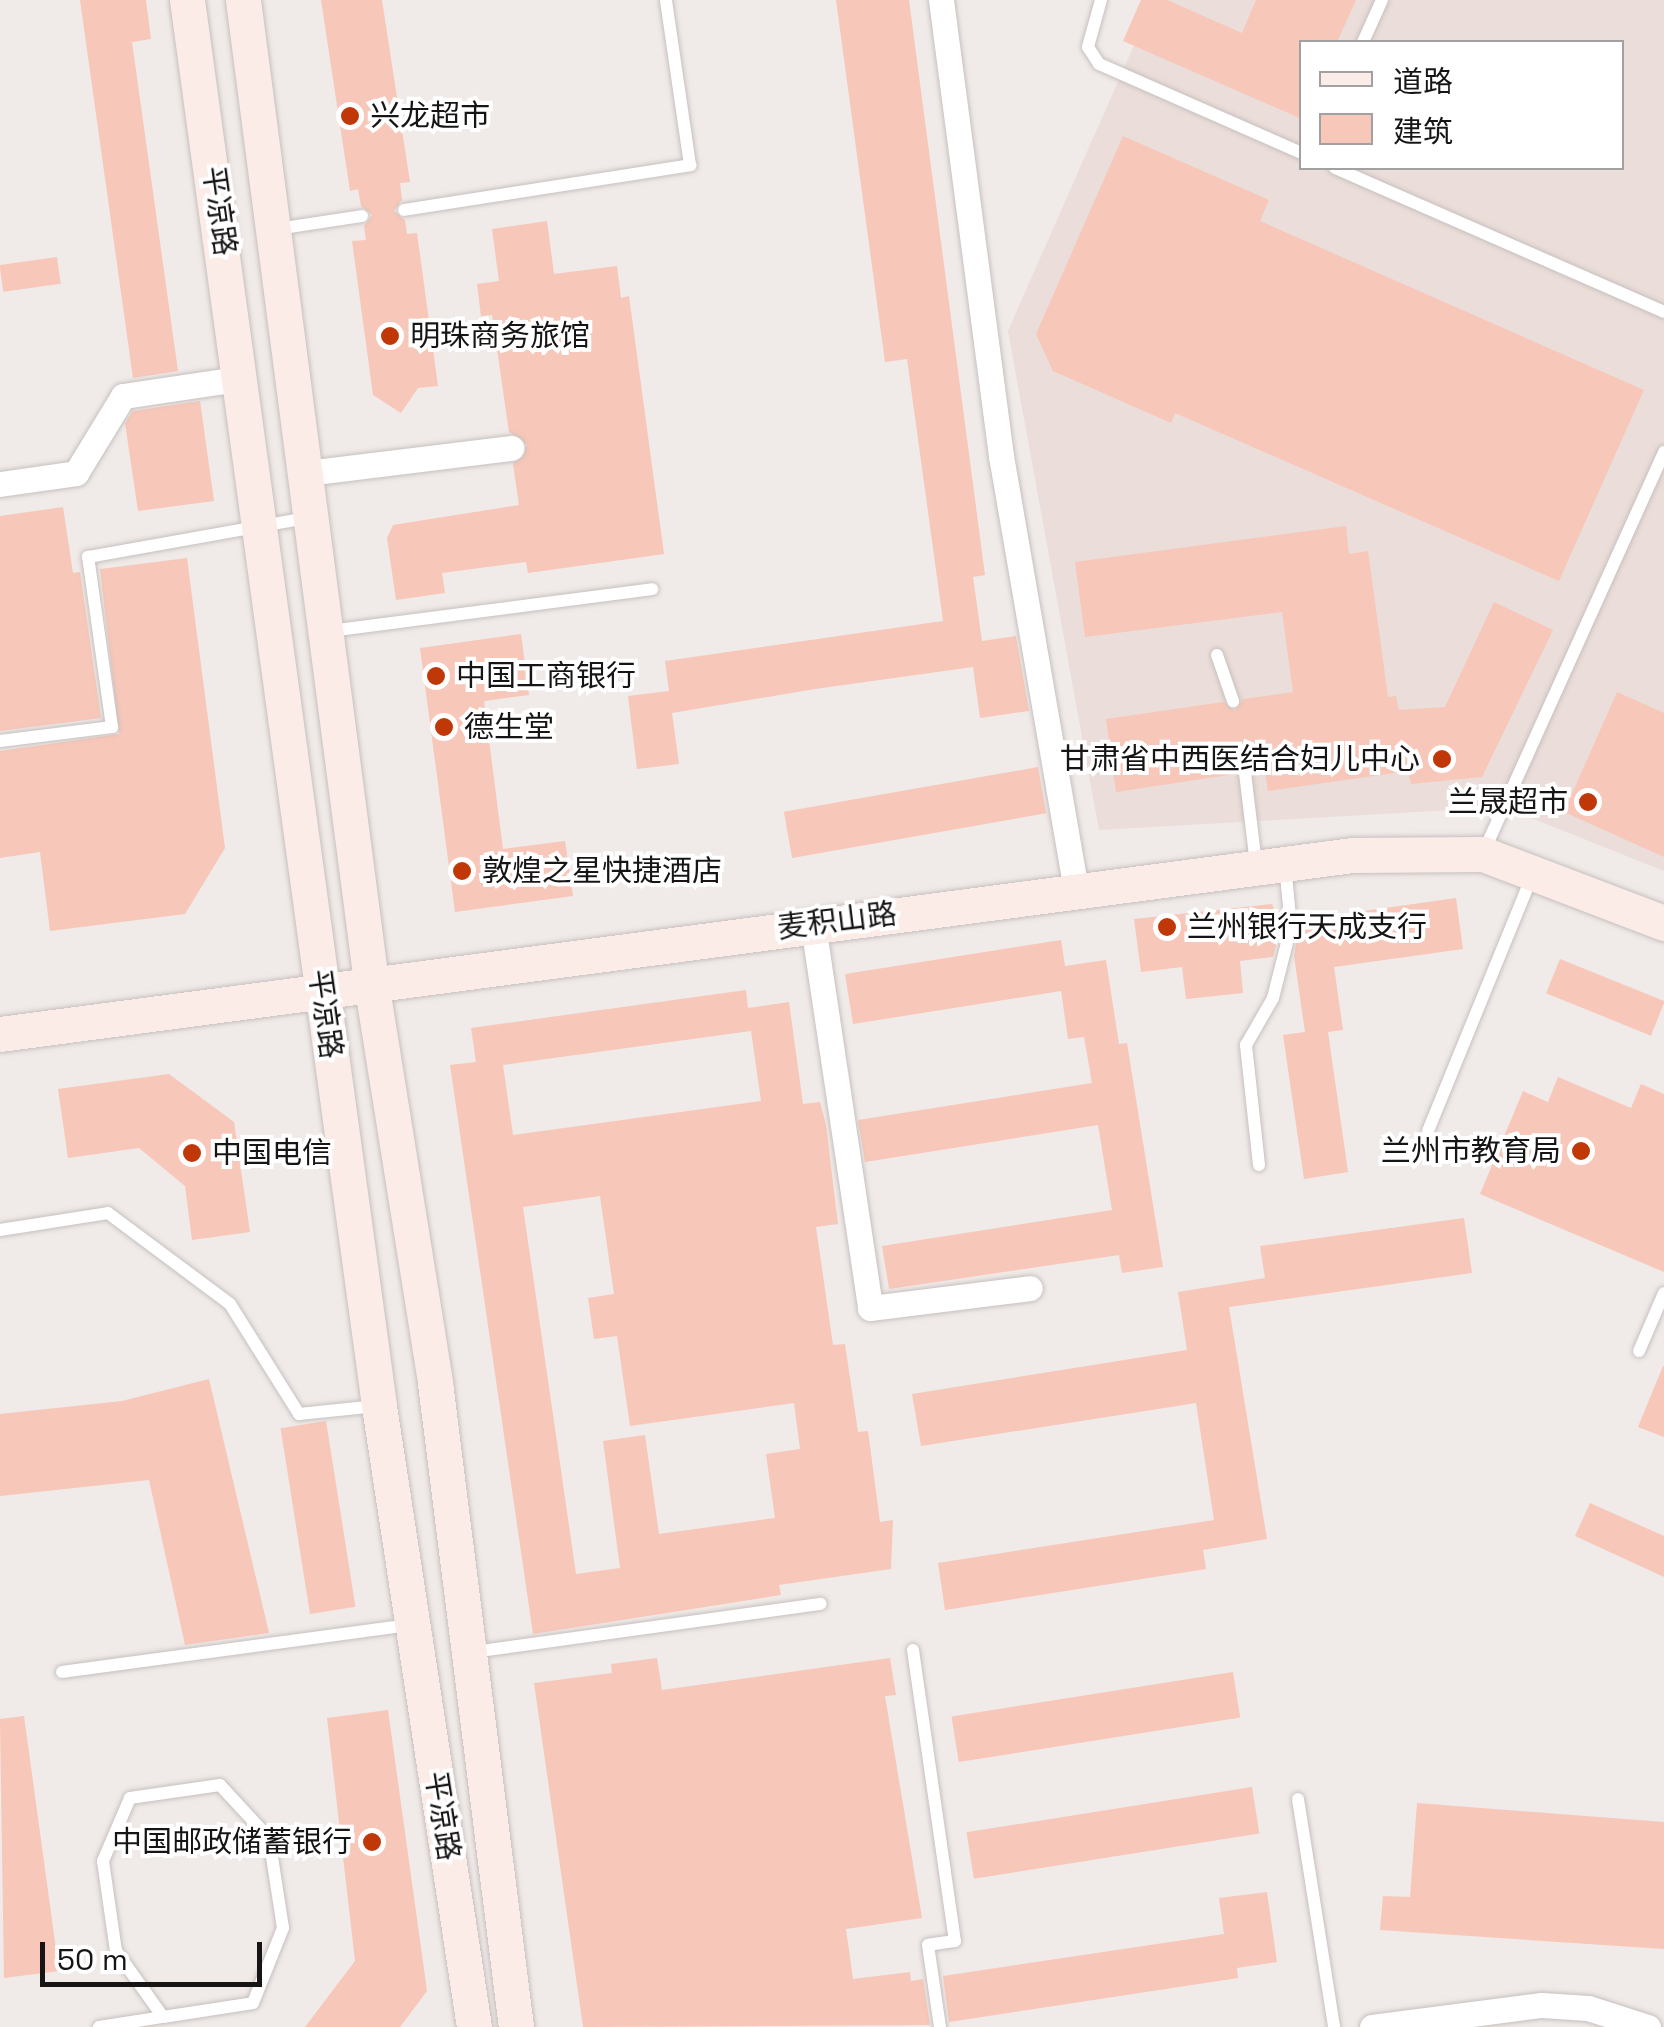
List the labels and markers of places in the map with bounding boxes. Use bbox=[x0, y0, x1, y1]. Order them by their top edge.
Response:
place label: 兴龙超市 bbox=[370, 98, 490, 134]
marker: 兴龙超市 bbox=[339, 105, 361, 127]
place label: 明珠商务旅馆 bbox=[410, 318, 590, 354]
marker: 明珠商务旅馆 bbox=[379, 325, 401, 347]
place label: 中国工商银行 bbox=[456, 658, 636, 694]
marker: 中国工商银行 bbox=[425, 665, 447, 687]
place label: 德生堂 bbox=[464, 709, 554, 745]
marker: 德生堂 bbox=[433, 716, 455, 738]
place label: 甘肃省中西医结合妇儿中心 bbox=[1060, 741, 1420, 777]
marker: 甘肃省中西医结合妇儿中心 bbox=[1429, 746, 1455, 772]
place label: 兰晟超市 bbox=[1448, 784, 1568, 820]
marker: 兰晟超市 bbox=[1577, 791, 1599, 813]
place label: 敦煌之星快捷酒店 bbox=[482, 853, 722, 889]
marker: 敦煌之星快捷酒店 bbox=[451, 860, 473, 882]
place label: 兰州银行天成支行 bbox=[1187, 909, 1427, 945]
marker: 兰州银行天成支行 bbox=[1156, 916, 1178, 938]
place label: 兰州市教育局 bbox=[1381, 1133, 1561, 1169]
place label: 中国电信 bbox=[212, 1135, 332, 1171]
marker: 兰州市教育局 bbox=[1570, 1140, 1592, 1162]
marker: 中国电信 bbox=[181, 1142, 203, 1164]
place label: 中国邮政储蓄银行 bbox=[112, 1824, 352, 1860]
marker: 中国邮政储蓄银行 bbox=[361, 1831, 383, 1853]

